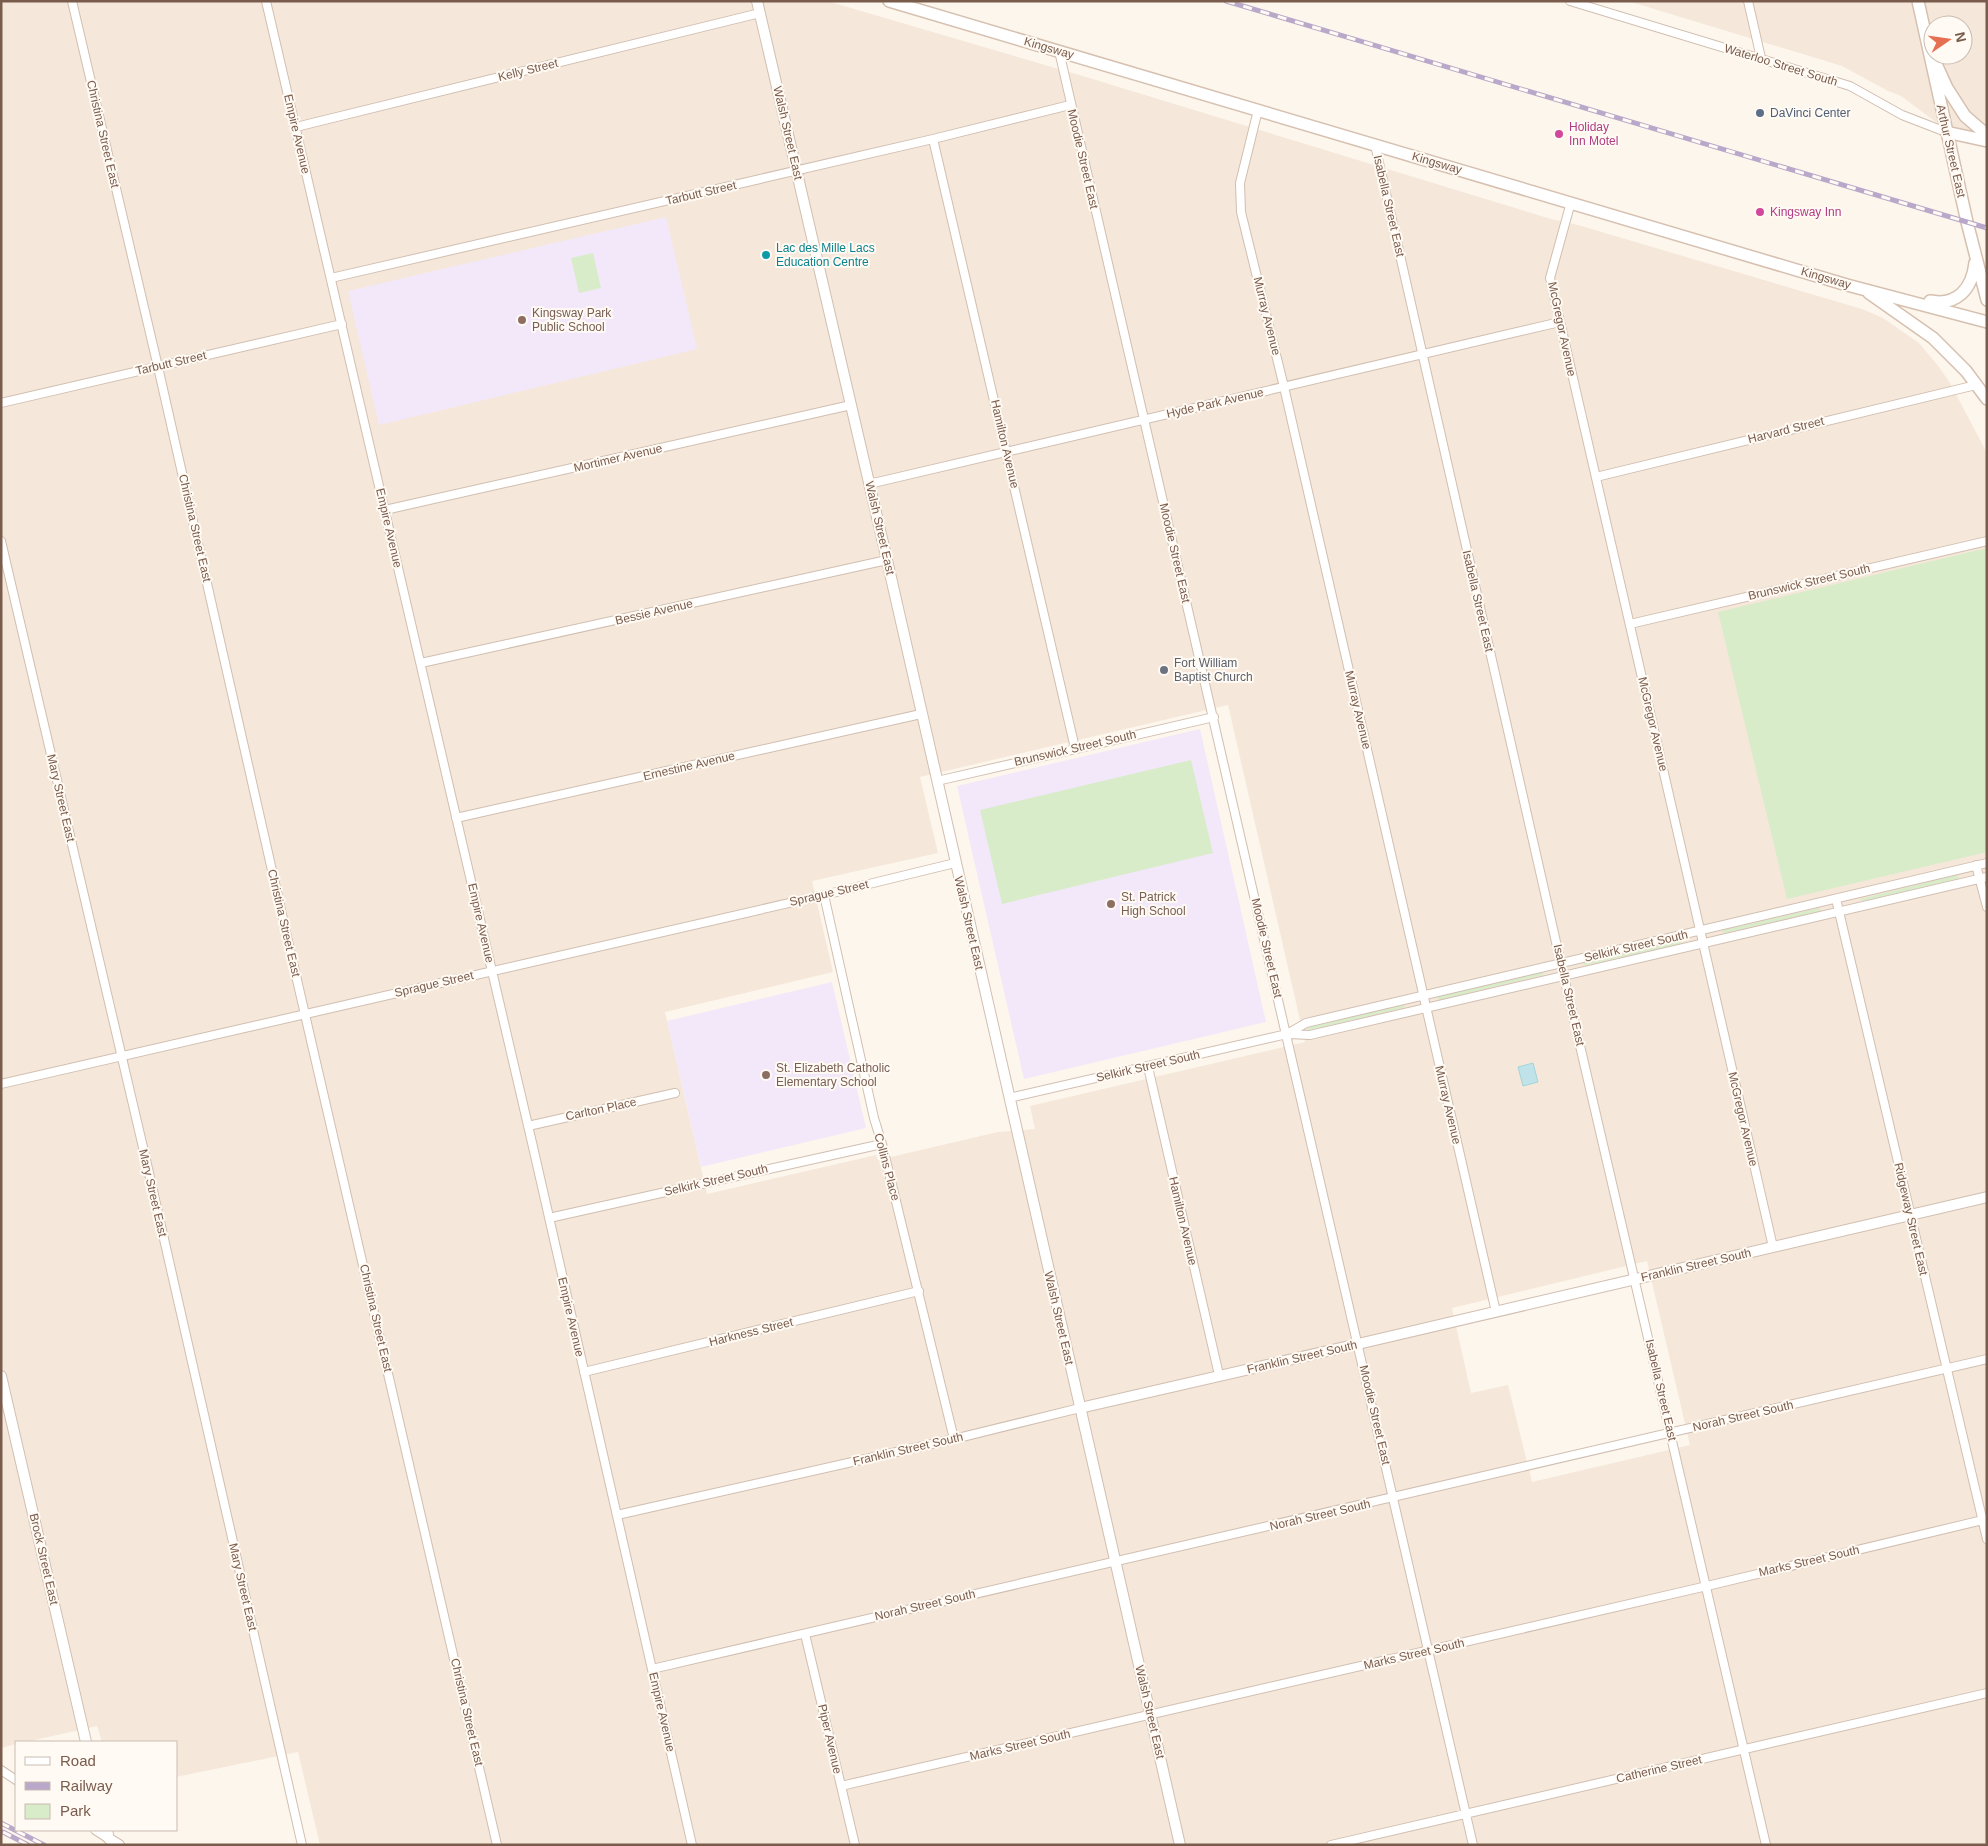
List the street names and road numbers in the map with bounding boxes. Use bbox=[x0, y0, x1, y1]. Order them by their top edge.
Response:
street label: Kingsway bbox=[1022, 34, 1076, 62]
street label: Waterloo Street South bbox=[1723, 41, 1839, 89]
street label: Kelly Street bbox=[497, 56, 560, 84]
street label: Christina Street East bbox=[84, 79, 122, 190]
street label: Walsh Street East bbox=[770, 85, 806, 182]
street label: Empire Avenue bbox=[281, 93, 313, 175]
street label: Arthur Street East bbox=[1933, 103, 1969, 200]
street label: Moodie Street East bbox=[1065, 108, 1101, 211]
street label: Kingsway bbox=[1410, 149, 1464, 177]
street label: Isabella Street East bbox=[1370, 154, 1408, 259]
street label: Tarbutt Street bbox=[664, 178, 738, 208]
street label: Kingsway bbox=[1799, 264, 1853, 292]
street label: Murray Avenue bbox=[1250, 275, 1284, 357]
street label: McGregor Avenue bbox=[1545, 280, 1579, 378]
street label: Tarbutt Street bbox=[134, 348, 208, 378]
street label: Hyde Park Avenue bbox=[1165, 385, 1265, 421]
street label: Hamilton Avenue bbox=[988, 398, 1022, 490]
street label: Harvard Street bbox=[1746, 414, 1826, 446]
street label: Mortimer Avenue bbox=[572, 441, 664, 475]
street label: Christina Street East bbox=[176, 473, 214, 584]
street label: Walsh Street East bbox=[862, 480, 898, 577]
street label: Empire Avenue bbox=[373, 487, 405, 569]
street label: Moodie Street East bbox=[1157, 502, 1193, 605]
street label: Isabella Street East bbox=[1459, 549, 1497, 654]
street label: Brunswick Street South bbox=[1747, 561, 1871, 603]
street label: Bessie Avenue bbox=[614, 596, 694, 628]
street label: Murray Avenue bbox=[1342, 669, 1374, 751]
street label: McGregor Avenue bbox=[1635, 675, 1671, 773]
street label: Brunswick Street South bbox=[1013, 727, 1137, 769]
street label: Ernestine Avenue bbox=[642, 749, 737, 783]
street label: Mary Street East bbox=[44, 753, 78, 844]
street label: Christina Street East bbox=[265, 868, 303, 979]
street label: Walsh Street East bbox=[951, 875, 987, 972]
street label: Sprague Street bbox=[788, 877, 871, 909]
street label: Empire Avenue bbox=[465, 882, 497, 964]
street label: Moodie Street East bbox=[1249, 897, 1285, 1000]
street label: Selkirk Street South bbox=[1583, 927, 1689, 965]
street label: Isabella Street East bbox=[1550, 943, 1588, 1048]
street label: Sprague Street bbox=[393, 968, 476, 1000]
street label: Selkirk Street South bbox=[1095, 1047, 1201, 1085]
street label: Murray Avenue bbox=[1432, 1064, 1464, 1146]
street label: McGregor Avenue bbox=[1725, 1070, 1761, 1168]
street label: Carlton Place bbox=[564, 1095, 638, 1123]
street label: Collins Place bbox=[871, 1132, 903, 1203]
street label: Mary Street East bbox=[136, 1148, 170, 1239]
street label: Selkirk Street South bbox=[663, 1161, 769, 1199]
street label: Ridgeway Street East bbox=[1891, 1161, 1931, 1277]
street label: Hamilton Avenue bbox=[1166, 1175, 1200, 1267]
street label: Franklin Street South bbox=[1640, 1245, 1752, 1285]
street label: Christina Street East bbox=[357, 1263, 395, 1374]
street label: Walsh Street East bbox=[1041, 1270, 1077, 1367]
street label: Empire Avenue bbox=[555, 1276, 587, 1358]
street label: Harkness Street bbox=[708, 1315, 795, 1349]
street label: Franklin Street South bbox=[1246, 1337, 1358, 1377]
street label: Isabella Street East bbox=[1642, 1338, 1680, 1443]
street label: Moodie Street East bbox=[1357, 1364, 1393, 1467]
street label: Norah Street South bbox=[1691, 1398, 1795, 1434]
street label: Franklin Street South bbox=[852, 1429, 964, 1469]
street label: Norah Street South bbox=[1268, 1497, 1372, 1533]
street label: Brock Street East bbox=[27, 1512, 61, 1607]
street label: Mary Street East bbox=[226, 1542, 260, 1633]
street label: Marks Street South bbox=[1757, 1543, 1861, 1579]
street label: Norah Street South bbox=[873, 1587, 977, 1623]
street label: Marks Street South bbox=[1362, 1636, 1466, 1672]
street label: Christina Street East bbox=[448, 1657, 486, 1768]
street label: Walsh Street East bbox=[1132, 1664, 1168, 1761]
street label: Empire Avenue bbox=[646, 1671, 678, 1753]
street label: Piper Avenue bbox=[815, 1703, 845, 1776]
street label: Marks Street South bbox=[968, 1727, 1072, 1763]
street label: Catherine Street bbox=[1615, 1752, 1704, 1786]

